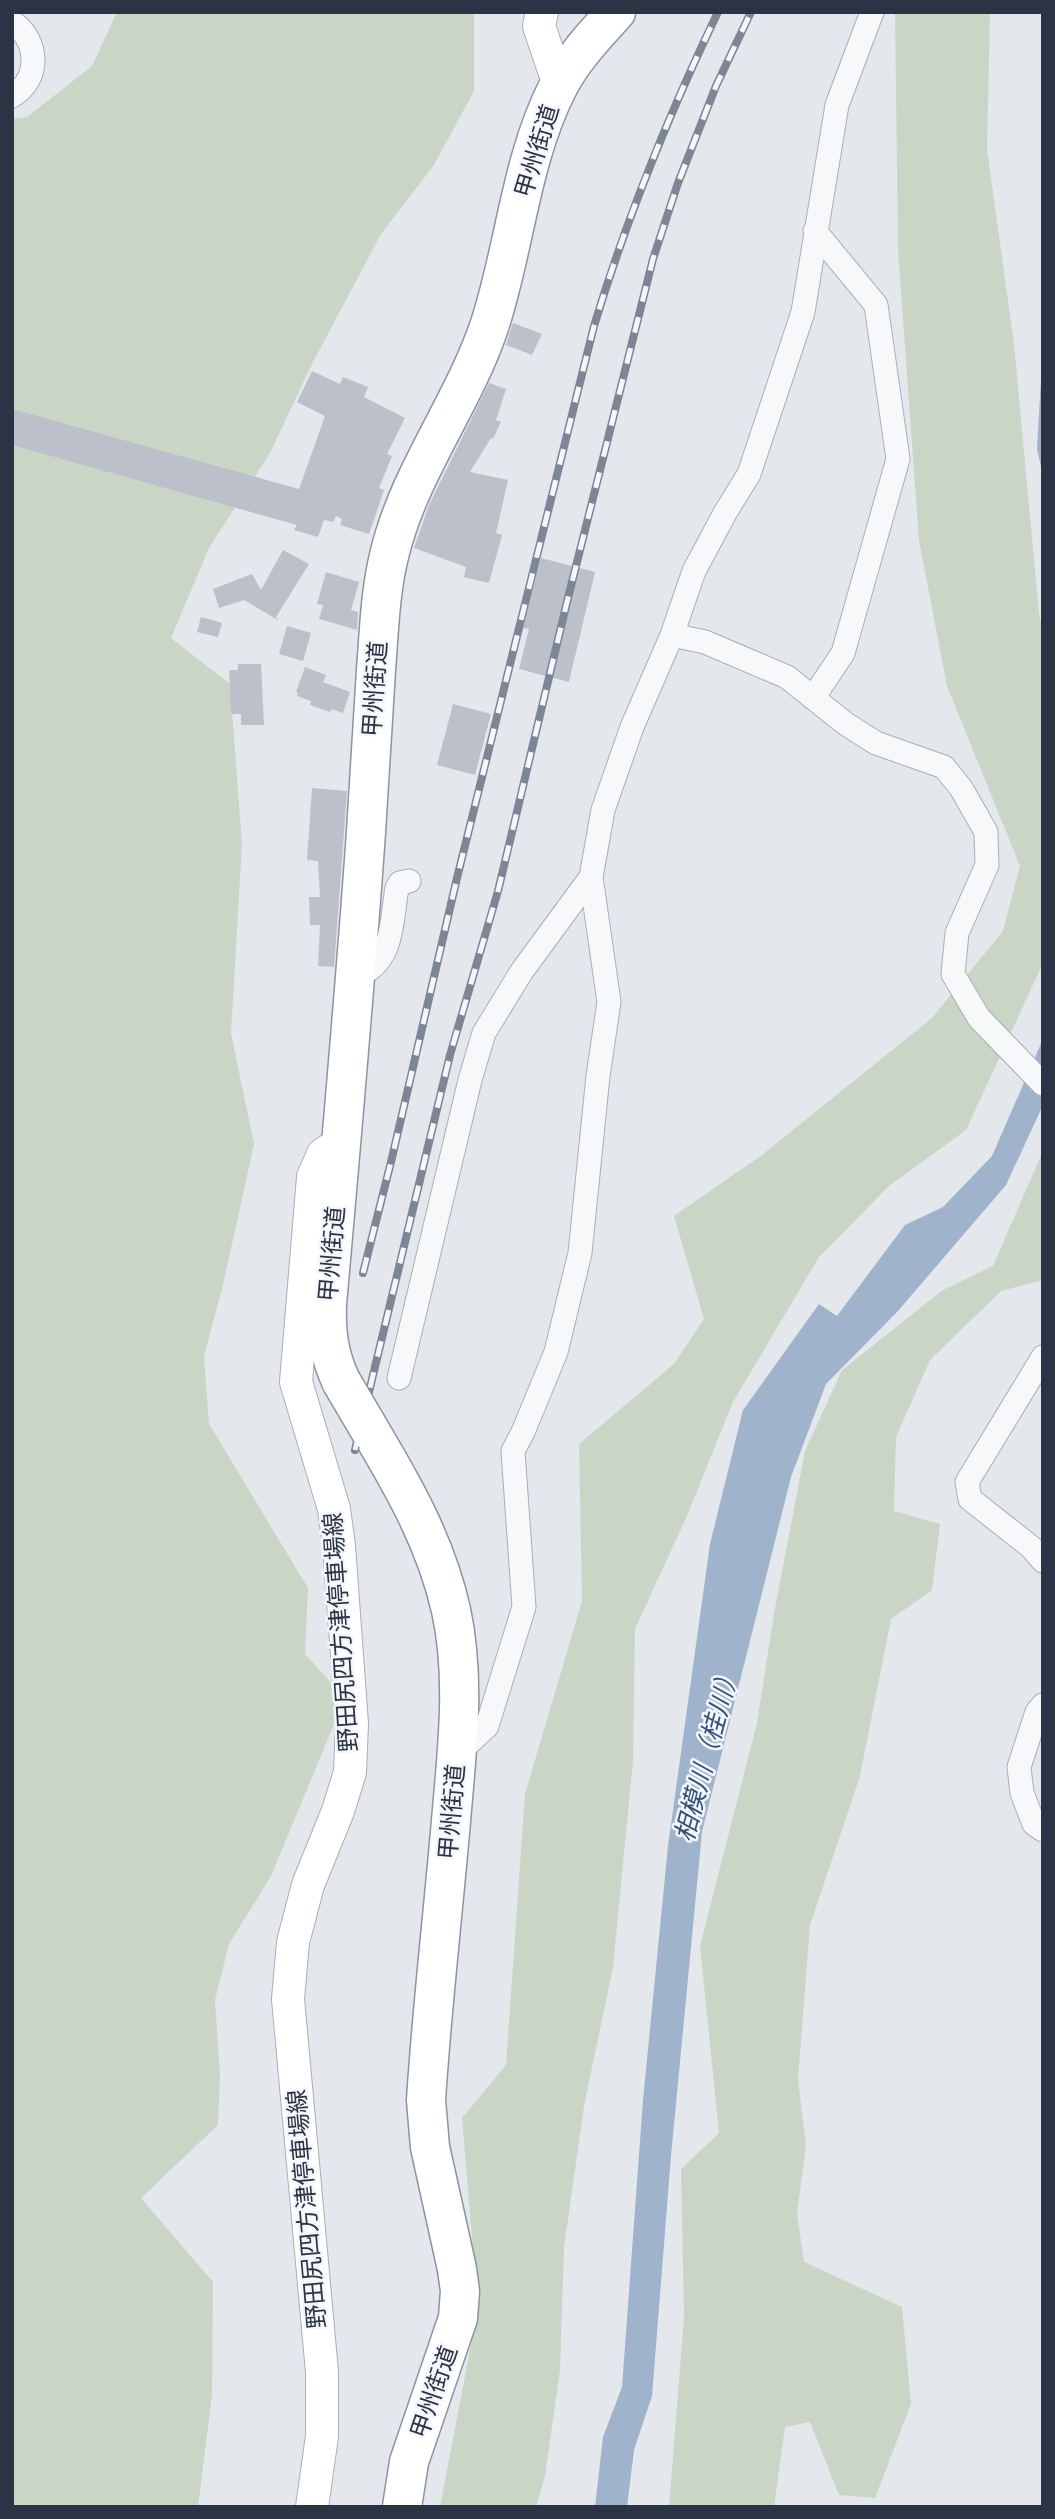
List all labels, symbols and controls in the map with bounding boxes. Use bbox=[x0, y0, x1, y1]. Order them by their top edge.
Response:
street label: 甲州街道 bbox=[510, 101, 565, 201]
street label: 甲州街道 bbox=[358, 640, 393, 738]
street label: 甲州街道 bbox=[314, 1205, 351, 1303]
street label: 野田尻四方津停車場線 bbox=[319, 1511, 364, 1753]
water label: 相模川（桂川） bbox=[670, 1661, 747, 1845]
street label: 甲州街道 bbox=[434, 1763, 471, 1861]
street label: 野田尻四方津停車場線 bbox=[283, 2088, 332, 2330]
street label: 甲州街道 bbox=[405, 2342, 464, 2442]

